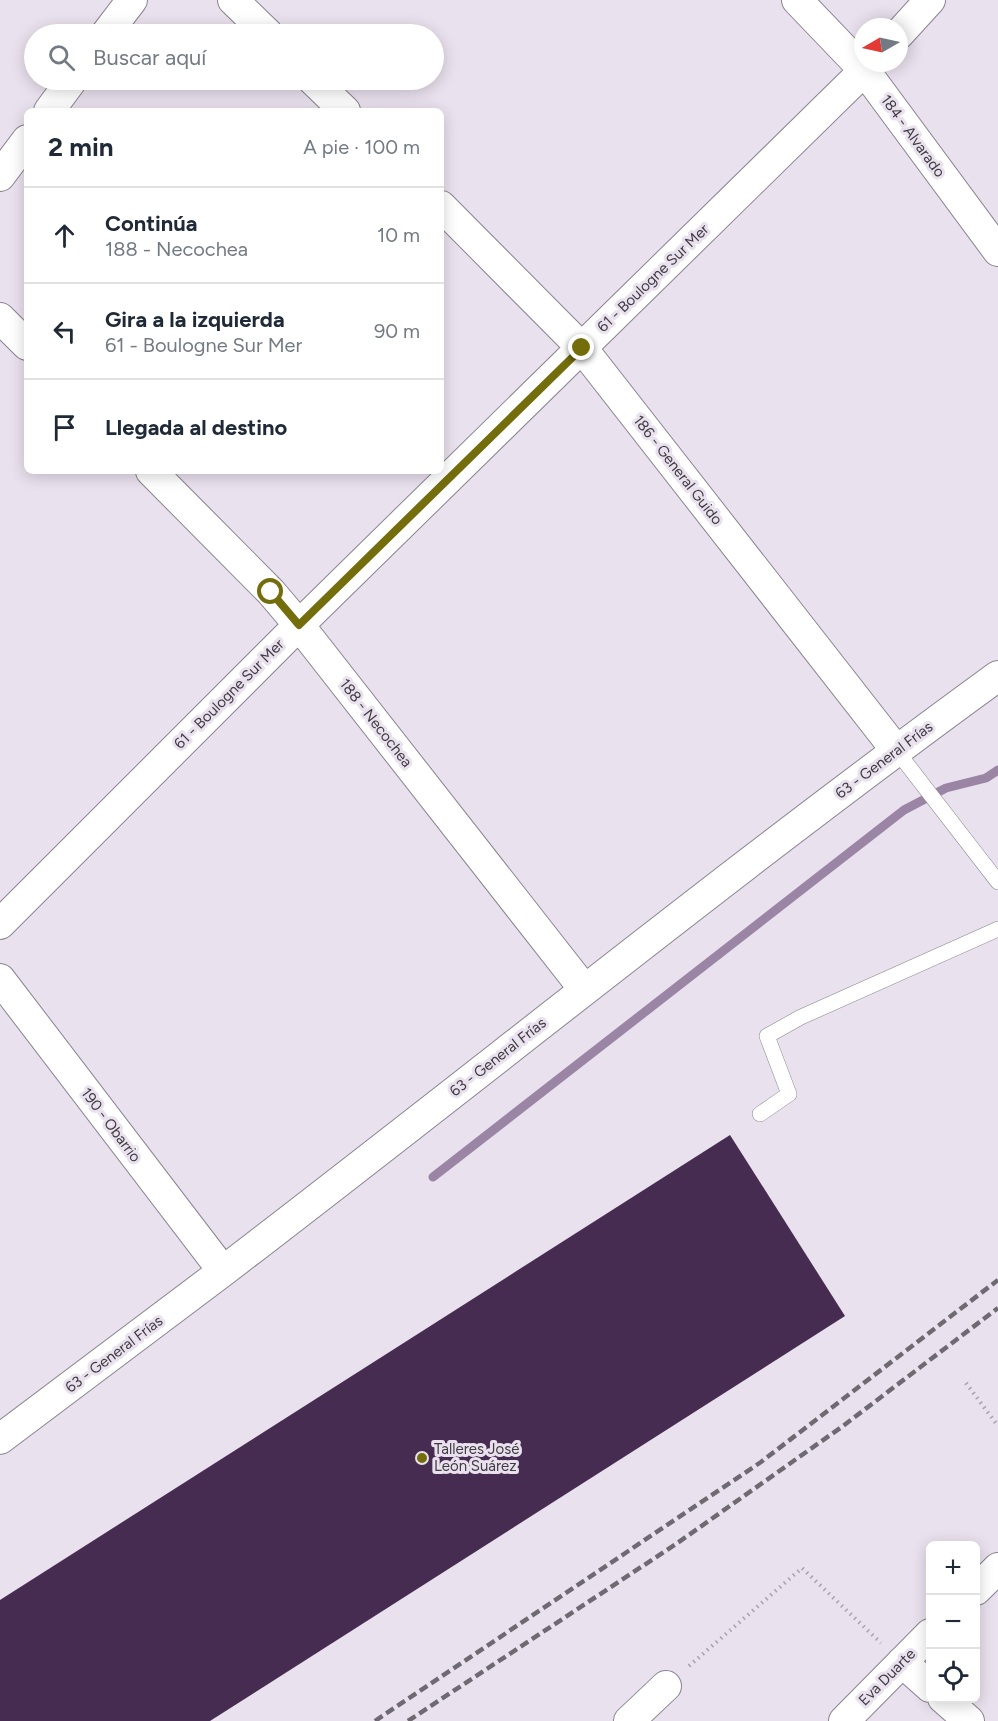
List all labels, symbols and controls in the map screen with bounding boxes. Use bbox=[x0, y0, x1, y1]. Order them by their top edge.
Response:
north arrow bbox=[854, 18, 908, 72]
search box bbox=[24, 24, 444, 90]
icon: search bbox=[45, 41, 78, 74]
text: Buscar aquí bbox=[93, 44, 206, 71]
street label: 184 - Alvarado bbox=[877, 91, 949, 181]
text: 2 min bbox=[48, 131, 114, 163]
text: A pie · 100 m bbox=[303, 135, 420, 159]
text: Continúa bbox=[105, 210, 198, 237]
icon: ahead bbox=[48, 219, 81, 252]
street label: 61 - Boulogne Sur Mer bbox=[594, 220, 712, 336]
text: 10 m bbox=[377, 223, 420, 247]
text: 188 - Necochea bbox=[105, 237, 248, 261]
text: Gira a la izquierda bbox=[105, 306, 285, 333]
icon: left bbox=[48, 315, 81, 348]
text: 90 m bbox=[374, 319, 420, 343]
text: 61 - Boulogne Sur Mer bbox=[105, 333, 302, 357]
route end bbox=[568, 334, 594, 360]
icon: arrive bbox=[48, 411, 81, 444]
street label: 186 - General Guido bbox=[630, 412, 727, 529]
text: Llegada al destino bbox=[105, 414, 287, 441]
route start bbox=[257, 578, 283, 604]
street label: 61 - Boulogne Sur Mer bbox=[170, 635, 288, 753]
street label: 188 - Necochea bbox=[336, 675, 416, 771]
street label: 63 - General Frías bbox=[832, 717, 936, 803]
street label: 63 - General Frías bbox=[446, 1014, 550, 1100]
street label: 190 - Obarrio bbox=[77, 1084, 145, 1166]
street label: 63 - General Frías bbox=[62, 1311, 166, 1397]
place label: Talleres José León Suárez bbox=[434, 1440, 519, 1475]
marker: Talleres José León Suárez bbox=[415, 1451, 429, 1465]
map controls bbox=[926, 1541, 980, 1703]
button: + bbox=[926, 1541, 980, 1595]
button: − bbox=[926, 1595, 980, 1649]
street label: Eva Duarte bbox=[855, 1645, 919, 1709]
button: locate bbox=[926, 1649, 980, 1703]

